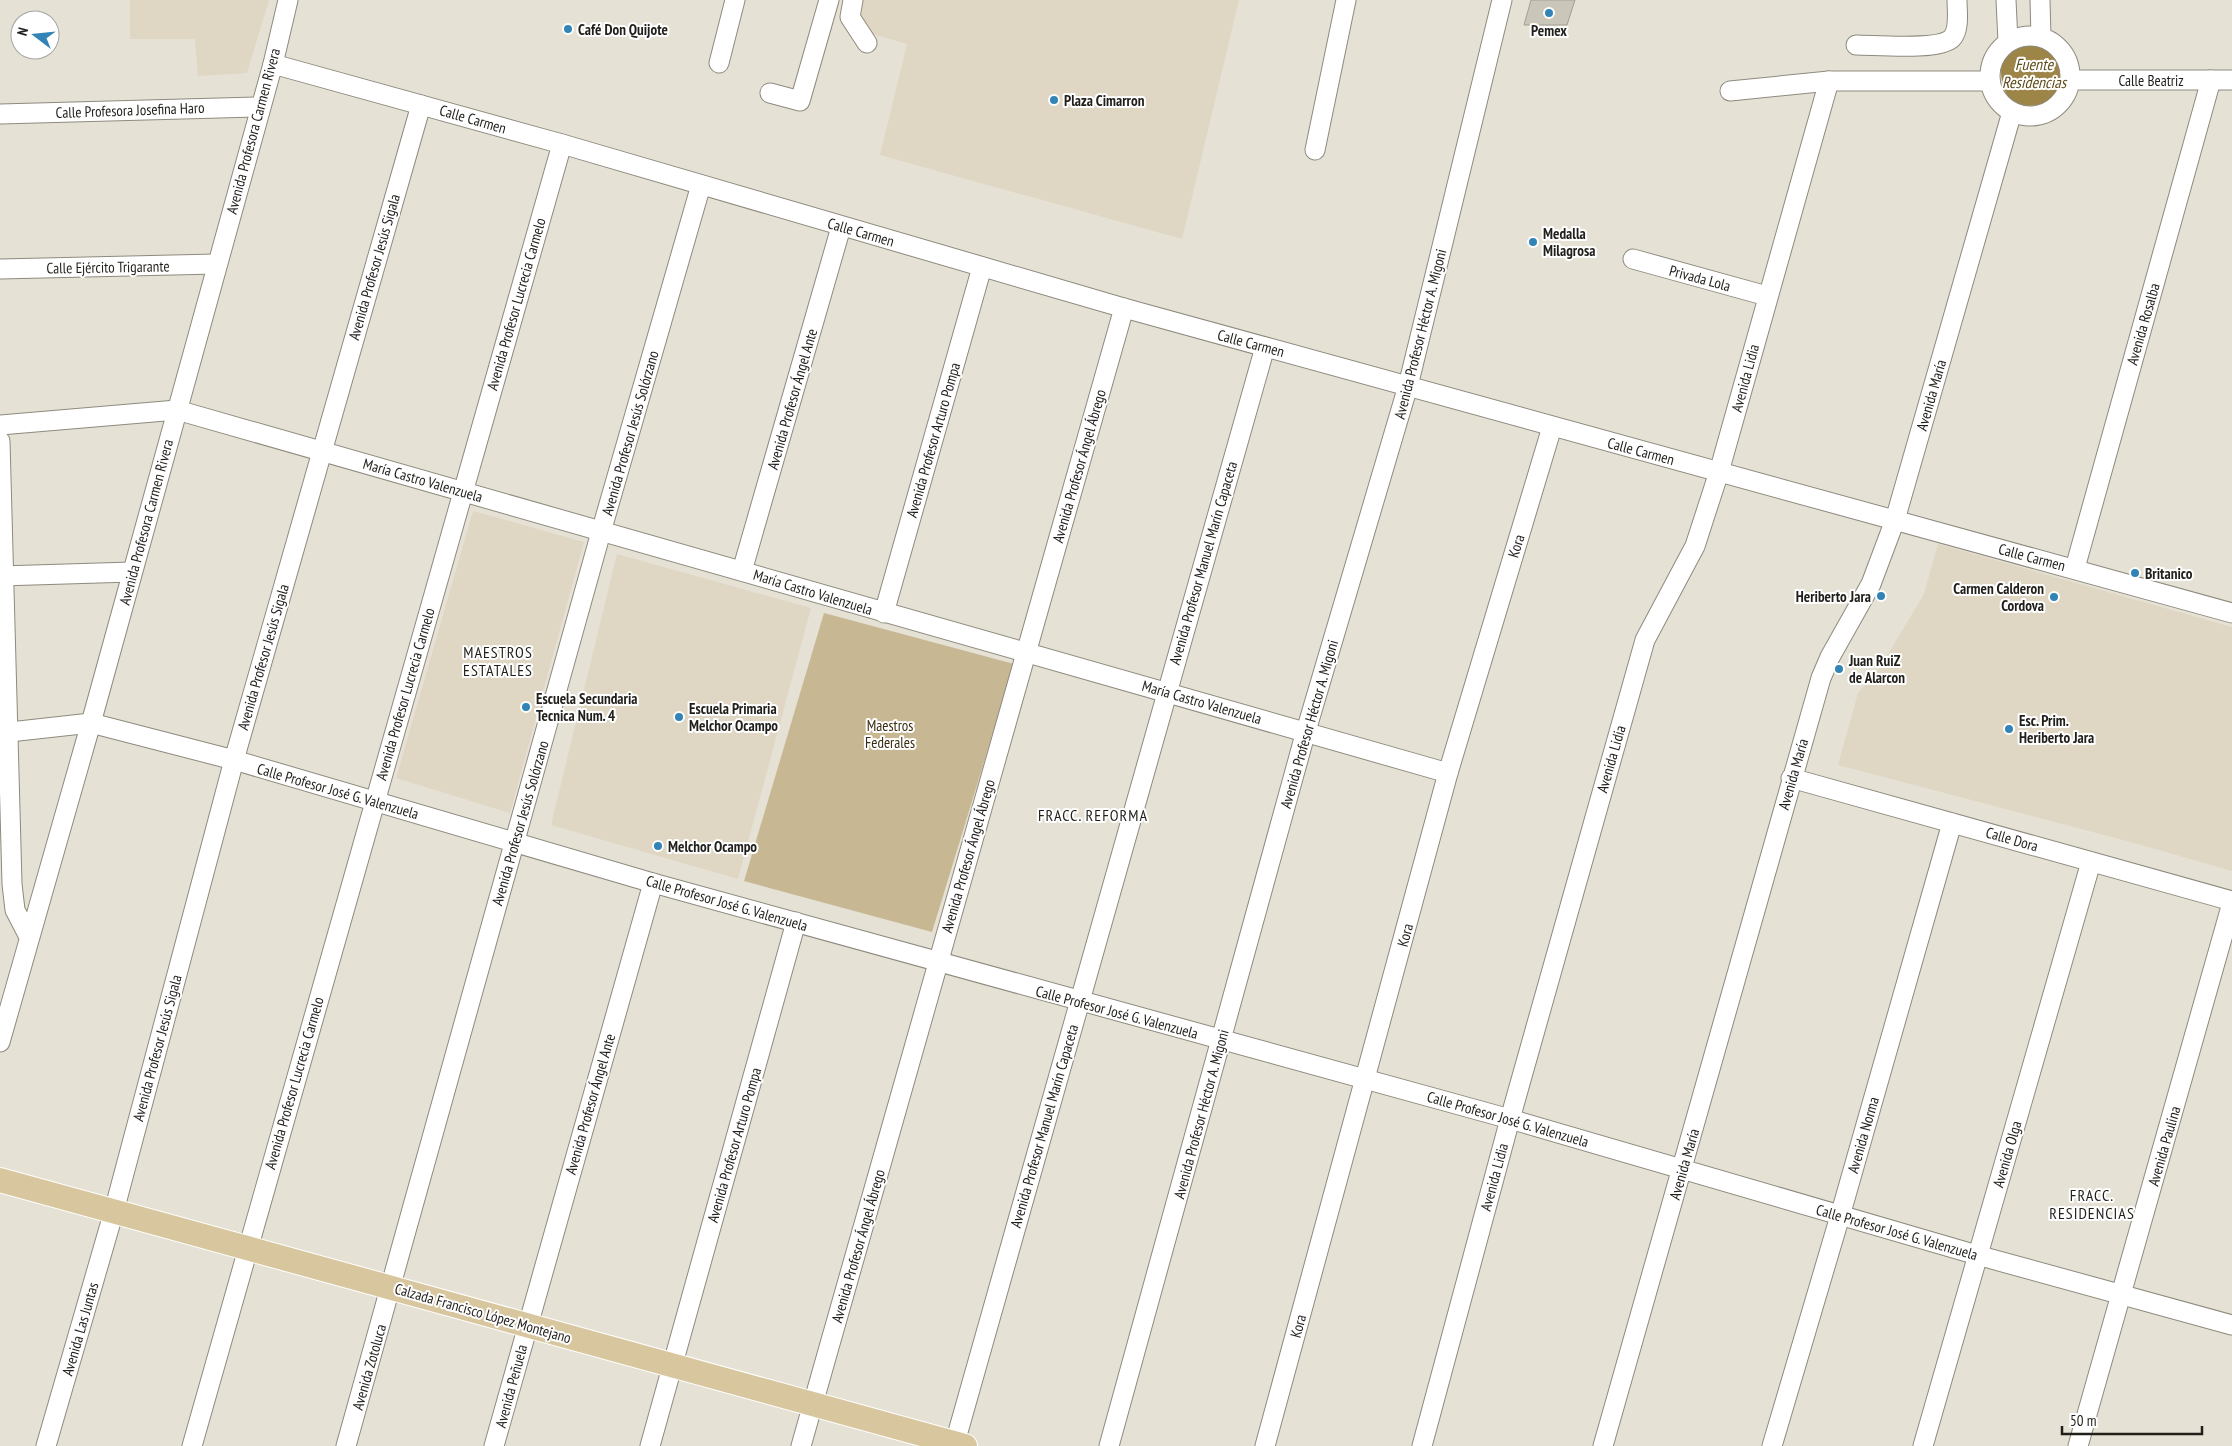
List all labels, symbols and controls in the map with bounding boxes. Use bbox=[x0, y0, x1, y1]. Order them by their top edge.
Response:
marker: Pemex bbox=[1543, 7, 1555, 19]
north arrow bbox=[10, 10, 60, 60]
place label: Café Don Quijote bbox=[578, 20, 668, 39]
place label: Pemex bbox=[1531, 21, 1567, 40]
marker: Café Don Quijote bbox=[562, 23, 574, 35]
text: N bbox=[13, 25, 32, 38]
street label: Avenida Profesora Carmen Rivera bbox=[222, 46, 284, 216]
water label: Fuente Residencias bbox=[2002, 54, 2068, 92]
street label: Calle Beatriz bbox=[2118, 71, 2184, 90]
place label: Plaza Cimarron bbox=[1064, 91, 1145, 110]
marker: Plaza Cimarron bbox=[1048, 94, 1060, 106]
street label: Calle Profesora Josefina Haro bbox=[55, 98, 205, 122]
street label: Calle Carmen bbox=[438, 100, 508, 138]
street label: Avenida Profesor Jesús Sigala bbox=[344, 192, 404, 342]
street label: Calle Carmen bbox=[826, 213, 896, 251]
street label: Avenida Profesor Lucrecia Carmelo bbox=[482, 216, 550, 392]
place label: Medalla Milagrosa bbox=[1543, 224, 1595, 260]
marker: Medalla Milagrosa bbox=[1527, 236, 1539, 248]
street label: Avenida Profesor Héctor A. Migoni bbox=[1390, 247, 1450, 421]
street label: Calle Ejército Trigarante bbox=[46, 256, 170, 278]
street label: Privada Lola bbox=[1667, 261, 1733, 295]
street label: Avenida Rosalba bbox=[2122, 281, 2164, 367]
street label: Calle Carmen bbox=[1216, 325, 1286, 361]
street label: Avenida Profesor Ángel Ante bbox=[763, 326, 821, 472]
street label: Avenida Lidia bbox=[1727, 342, 1763, 414]
street label: Avenida Profesor Jesús Solórzano bbox=[597, 348, 663, 518]
street label: Avenida María bbox=[1912, 357, 1950, 433]
street label: Avenida Profesor Arturo Pompa bbox=[902, 360, 964, 520]
street label: Avenida Profesor Ángel Ábrego bbox=[1048, 387, 1110, 545]
street label: Calle Carmen bbox=[1606, 433, 1676, 469]
street label: Avenida Profesora Carmen Rivera bbox=[115, 437, 177, 607]
street label: María Castro Valenzuela bbox=[361, 454, 485, 506]
street label: Avenida Profesor Manuel Marín Capaceta bbox=[1165, 459, 1241, 667]
street label: Kora bbox=[1503, 532, 1529, 560]
street label: Calle Carmen bbox=[1997, 539, 2067, 575]
place label: Britanico bbox=[2145, 564, 2193, 583]
street label: María Castro Valenzuela bbox=[751, 565, 875, 619]
marker: Britanico bbox=[2129, 567, 2141, 579]
place label: Carmen Calderon Cordova bbox=[1953, 579, 2044, 615]
street label: Avenida Profesor Jesús Sigala bbox=[233, 582, 293, 732]
place label: Heriberto Jara bbox=[1796, 587, 1871, 606]
marker: Heriberto Jara bbox=[1875, 590, 1887, 602]
marker: Carmen Calderon Cordova bbox=[2048, 591, 2060, 603]
street label: Avenida Profesor Lucrecia Carmelo bbox=[371, 606, 439, 782]
street label: Avenida Profesor Héctor A. Migoni bbox=[1276, 638, 1342, 810]
district label: MAESTROS ESTATALES bbox=[463, 642, 533, 680]
place label: Juan RuiZ de Alarcon bbox=[1848, 651, 1905, 687]
marker: Juan RuiZ de Alarcon bbox=[1833, 663, 1845, 675]
street label: María Castro Valenzuela bbox=[1140, 676, 1264, 728]
place label: Escuela Secundaria Tecnica Num. 4 bbox=[536, 689, 638, 725]
place label: Escuela Primaria Melchor Ocampo bbox=[689, 699, 778, 735]
marker: Escuela Secundaria Tecnica Num. 4 bbox=[520, 701, 532, 713]
marker: Escuela Primaria Melchor Ocampo bbox=[673, 711, 685, 723]
place label: Esc. Prim. Heriberto Jara bbox=[2019, 711, 2094, 747]
park label: Maestros Federales bbox=[865, 716, 915, 752]
street label: Avenida Lidia bbox=[1592, 723, 1630, 795]
marker: Esc. Prim. Heriberto Jara bbox=[2003, 723, 2015, 735]
street label: Avenida María bbox=[1774, 736, 1812, 812]
street label: Avenida Profesor Jesús Solórzano bbox=[487, 738, 553, 908]
street label: Calle Profesor José G. Valenzuela bbox=[255, 759, 421, 823]
street label: Avenida Profesor Ángel Ábrego bbox=[937, 777, 999, 935]
district label: FRACC. REFORMA bbox=[1038, 805, 1148, 825]
street label: Calle Dora bbox=[1984, 822, 2040, 856]
place label: Melchor Ocampo bbox=[668, 837, 757, 856]
marker: Melchor Ocampo bbox=[652, 840, 664, 852]
street label: Calle Profesor José G. Valenzuela bbox=[644, 871, 810, 935]
street label: Kora bbox=[1393, 921, 1417, 949]
street label: Avenida Profesor Jesús Sigala bbox=[128, 973, 186, 1123]
street label: Calle Profesor José G. Valenzuela bbox=[1034, 981, 1200, 1043]
street label: Avenida Profesor Lucrecia Carmelo bbox=[260, 995, 328, 1171]
street label: Avenida Profesor Manuel Marín Capaceta bbox=[1006, 1022, 1082, 1230]
street label: Avenida Profesor Héctor A. Migoni bbox=[1169, 1027, 1233, 1201]
street label: Avenida Profesor Ángel Ante bbox=[561, 1031, 619, 1177]
street label: Avenida Profesor Arturo Pompa bbox=[703, 1065, 765, 1225]
street label: Calle Profesor José G. Valenzuela bbox=[1425, 1087, 1591, 1151]
street label: Avenida Norma bbox=[1843, 1095, 1883, 1175]
street label: Avenida Paulina bbox=[2144, 1104, 2184, 1188]
street label: Avenida Olga bbox=[1988, 1119, 2026, 1189]
street label: Avenida María bbox=[1665, 1126, 1703, 1202]
street label: Avenida Lidia bbox=[1476, 1141, 1512, 1213]
street label: Avenida Profesor Ángel Ábrego bbox=[827, 1167, 889, 1325]
district label: FRACC. RESIDENCIAS bbox=[2049, 1185, 2135, 1223]
street label: Calle Profesor José G. Valenzuela bbox=[1814, 1200, 1980, 1264]
street label: Calzada Francisco López Montejano bbox=[393, 1279, 573, 1347]
street label: Avenida Las Juntas bbox=[58, 1280, 102, 1378]
street label: Kora bbox=[1286, 1312, 1310, 1340]
street label: Avenida Zotoluca bbox=[348, 1322, 390, 1412]
street label: Avenida Peñuela bbox=[491, 1342, 531, 1430]
scale bar bbox=[2062, 1404, 2202, 1436]
text: 50 m bbox=[2070, 1411, 2096, 1430]

